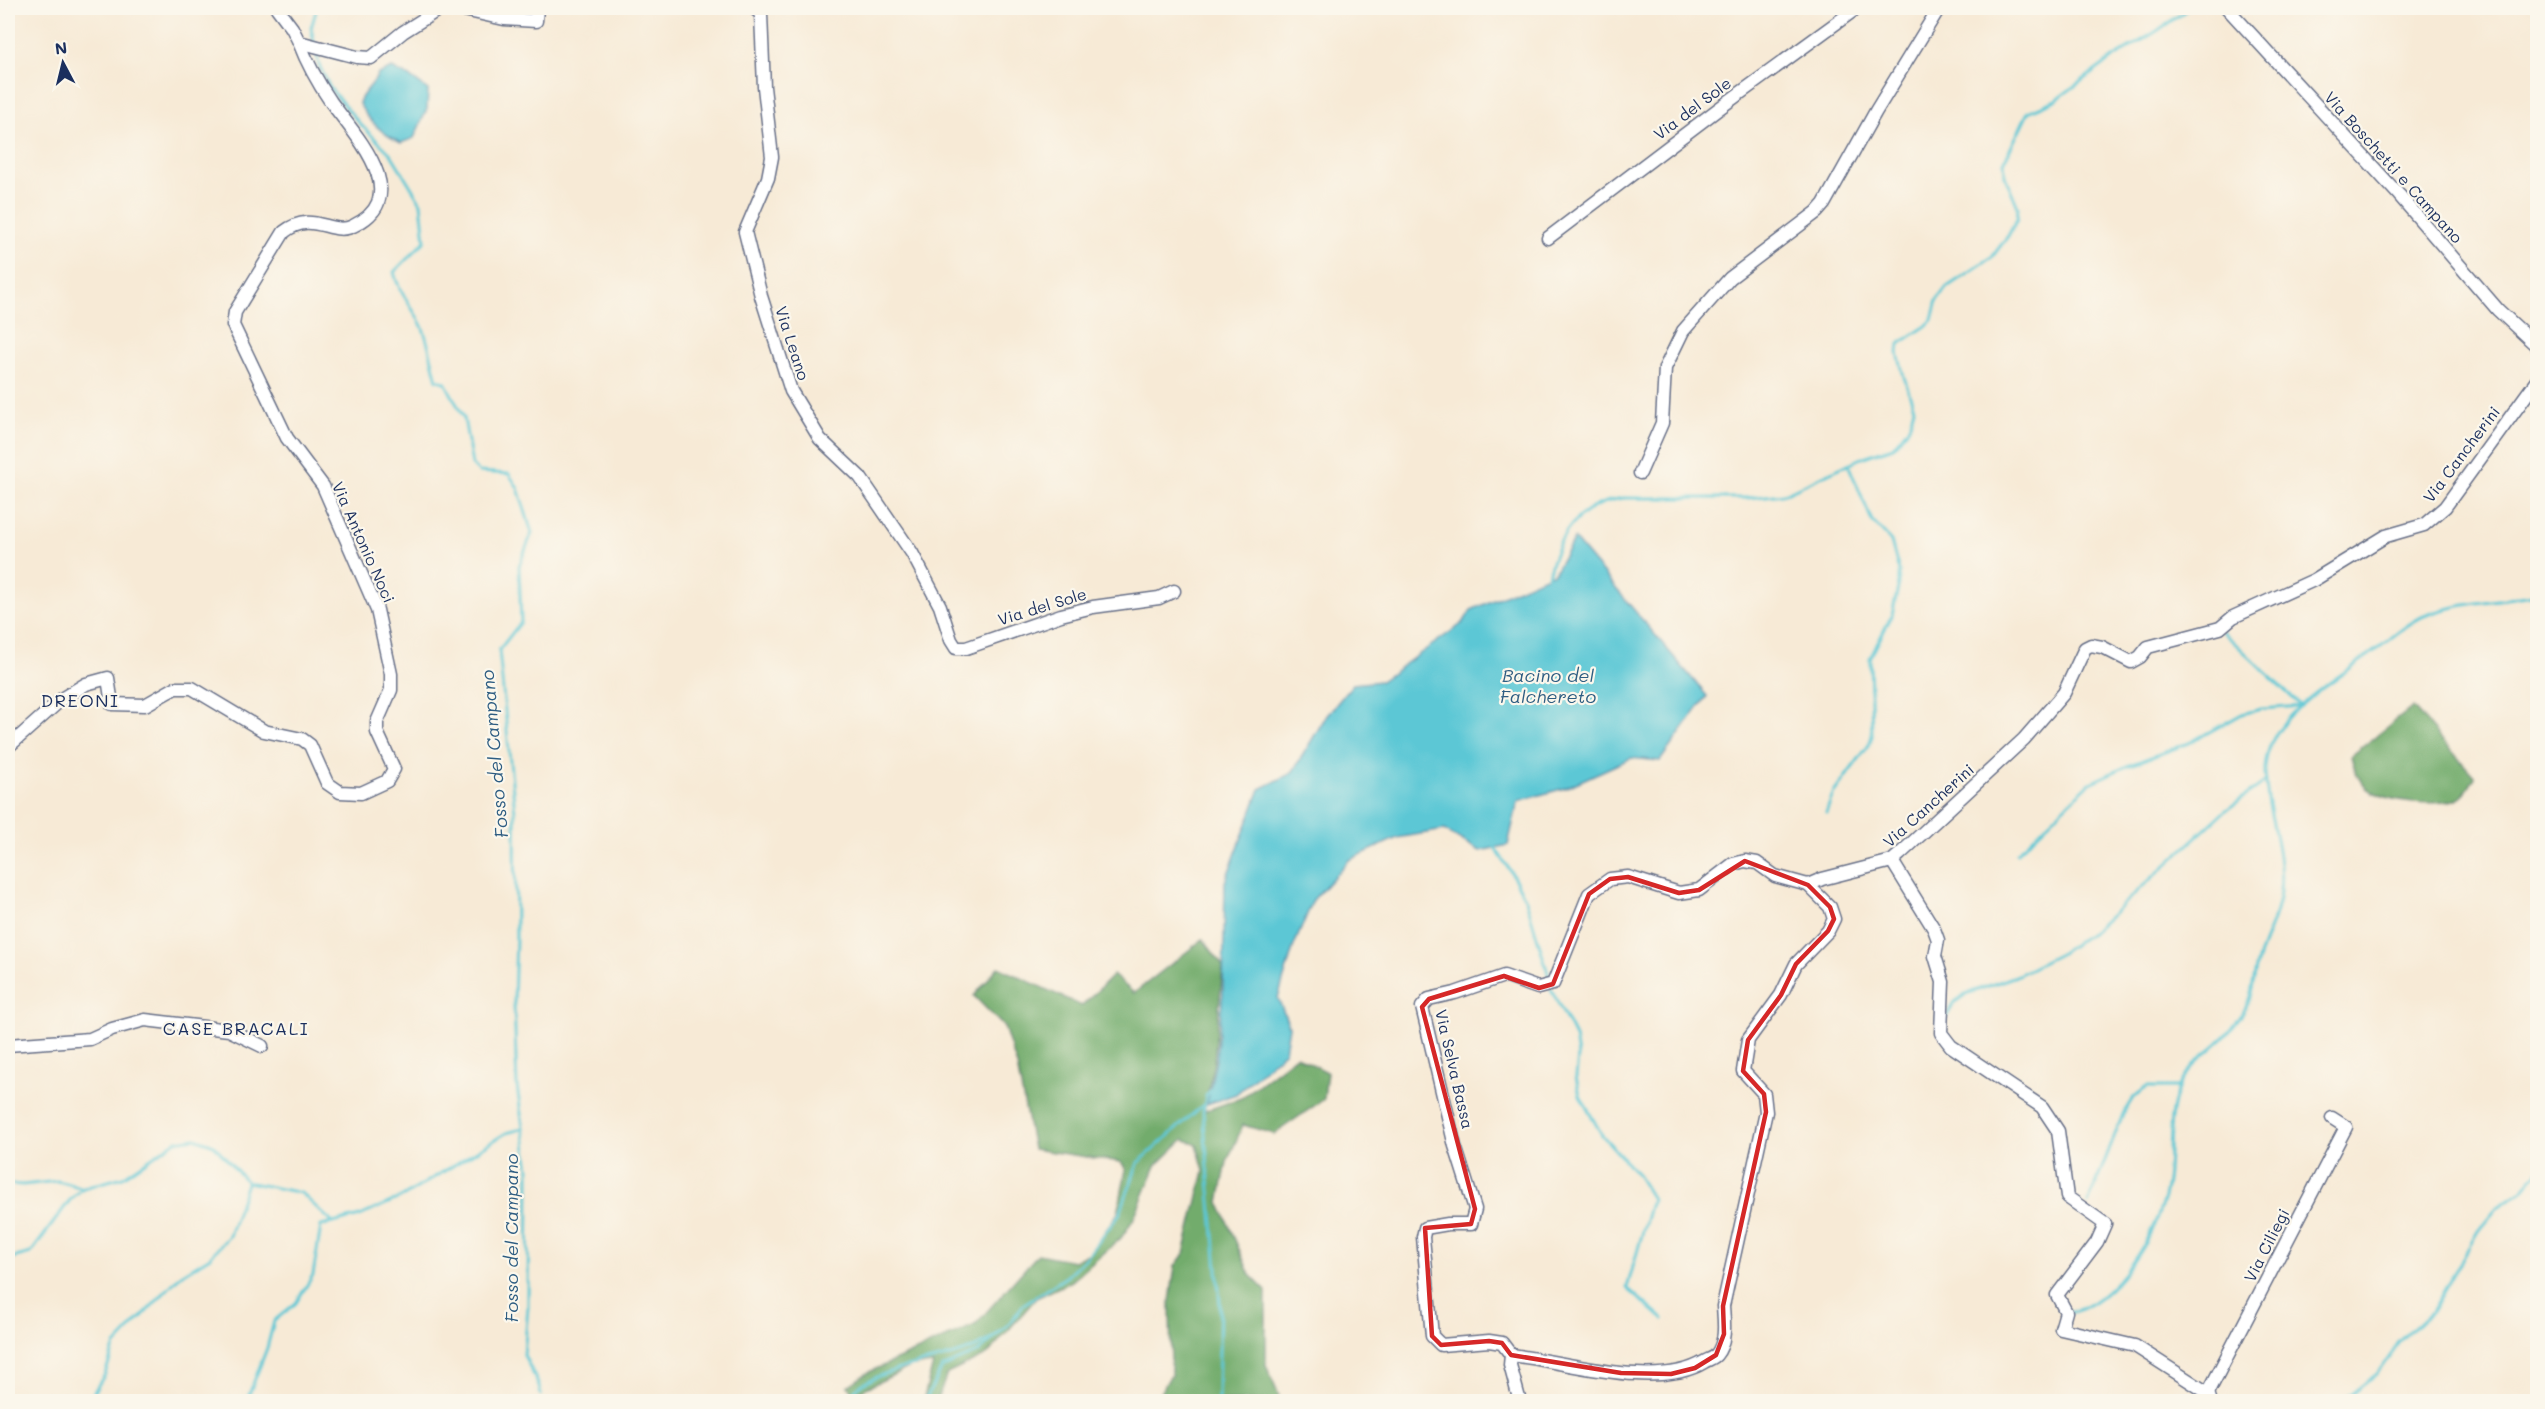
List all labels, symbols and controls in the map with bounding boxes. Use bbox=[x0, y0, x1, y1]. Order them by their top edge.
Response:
north arrow bbox=[33, 33, 93, 93]
text: N bbox=[54, 36, 68, 59]
street label: Via del Sole bbox=[1649, 72, 1735, 144]
street label: Via Boschetti e Campano bbox=[2320, 87, 2468, 247]
street label: Via Leano bbox=[771, 303, 815, 383]
street label: Via Cancherini bbox=[2418, 402, 2504, 506]
street label: Via Antonio Noci bbox=[328, 478, 400, 606]
street label: Via del Sole bbox=[995, 583, 1089, 629]
water label: Bacino del Falchereto bbox=[1500, 663, 1597, 708]
water label: Fosso del Campano bbox=[475, 669, 513, 839]
district label: DREONI bbox=[41, 688, 119, 712]
street label: Via Cancherini bbox=[1878, 759, 1978, 851]
street label: Via Selva Bassa bbox=[1431, 1007, 1479, 1131]
district label: CASE BRACALI bbox=[163, 1016, 309, 1040]
water label: Fosso del Campano bbox=[499, 1153, 523, 1322]
street label: Via Ciliegi bbox=[2239, 1205, 2293, 1285]

